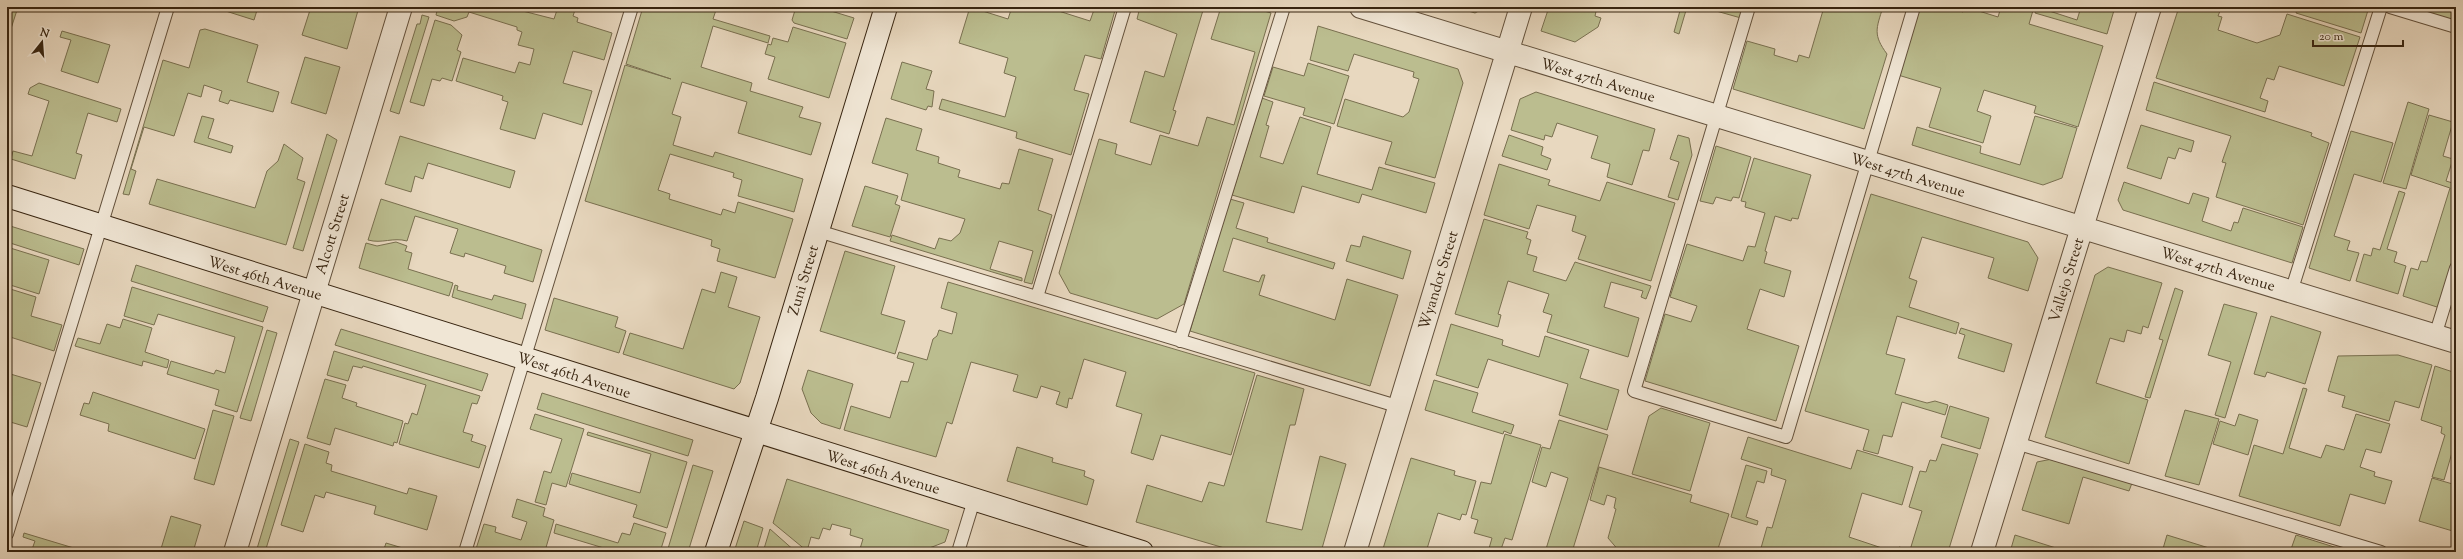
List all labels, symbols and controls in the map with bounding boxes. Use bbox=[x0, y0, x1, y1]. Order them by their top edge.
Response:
north arrow bbox=[22, 22, 62, 62]
scale bar bbox=[2313, 22, 2403, 48]
text: N bbox=[37, 24, 51, 42]
text: 20 m bbox=[2319, 28, 2344, 46]
street label: West 47th Avenue bbox=[1538, 54, 1657, 109]
street label: West 47th Avenue bbox=[1848, 149, 1967, 204]
street label: Alcott Street bbox=[311, 192, 356, 277]
street label: Wyandot Street bbox=[1414, 228, 1464, 332]
street label: Vallejo Street bbox=[2045, 236, 2090, 325]
street label: Zuni Street bbox=[784, 243, 825, 318]
street label: West 47th Avenue bbox=[2158, 243, 2277, 298]
street label: West 46th Avenue bbox=[205, 252, 324, 307]
street label: West 46th Avenue bbox=[514, 348, 633, 405]
street label: West 46th Avenue bbox=[823, 446, 942, 501]

